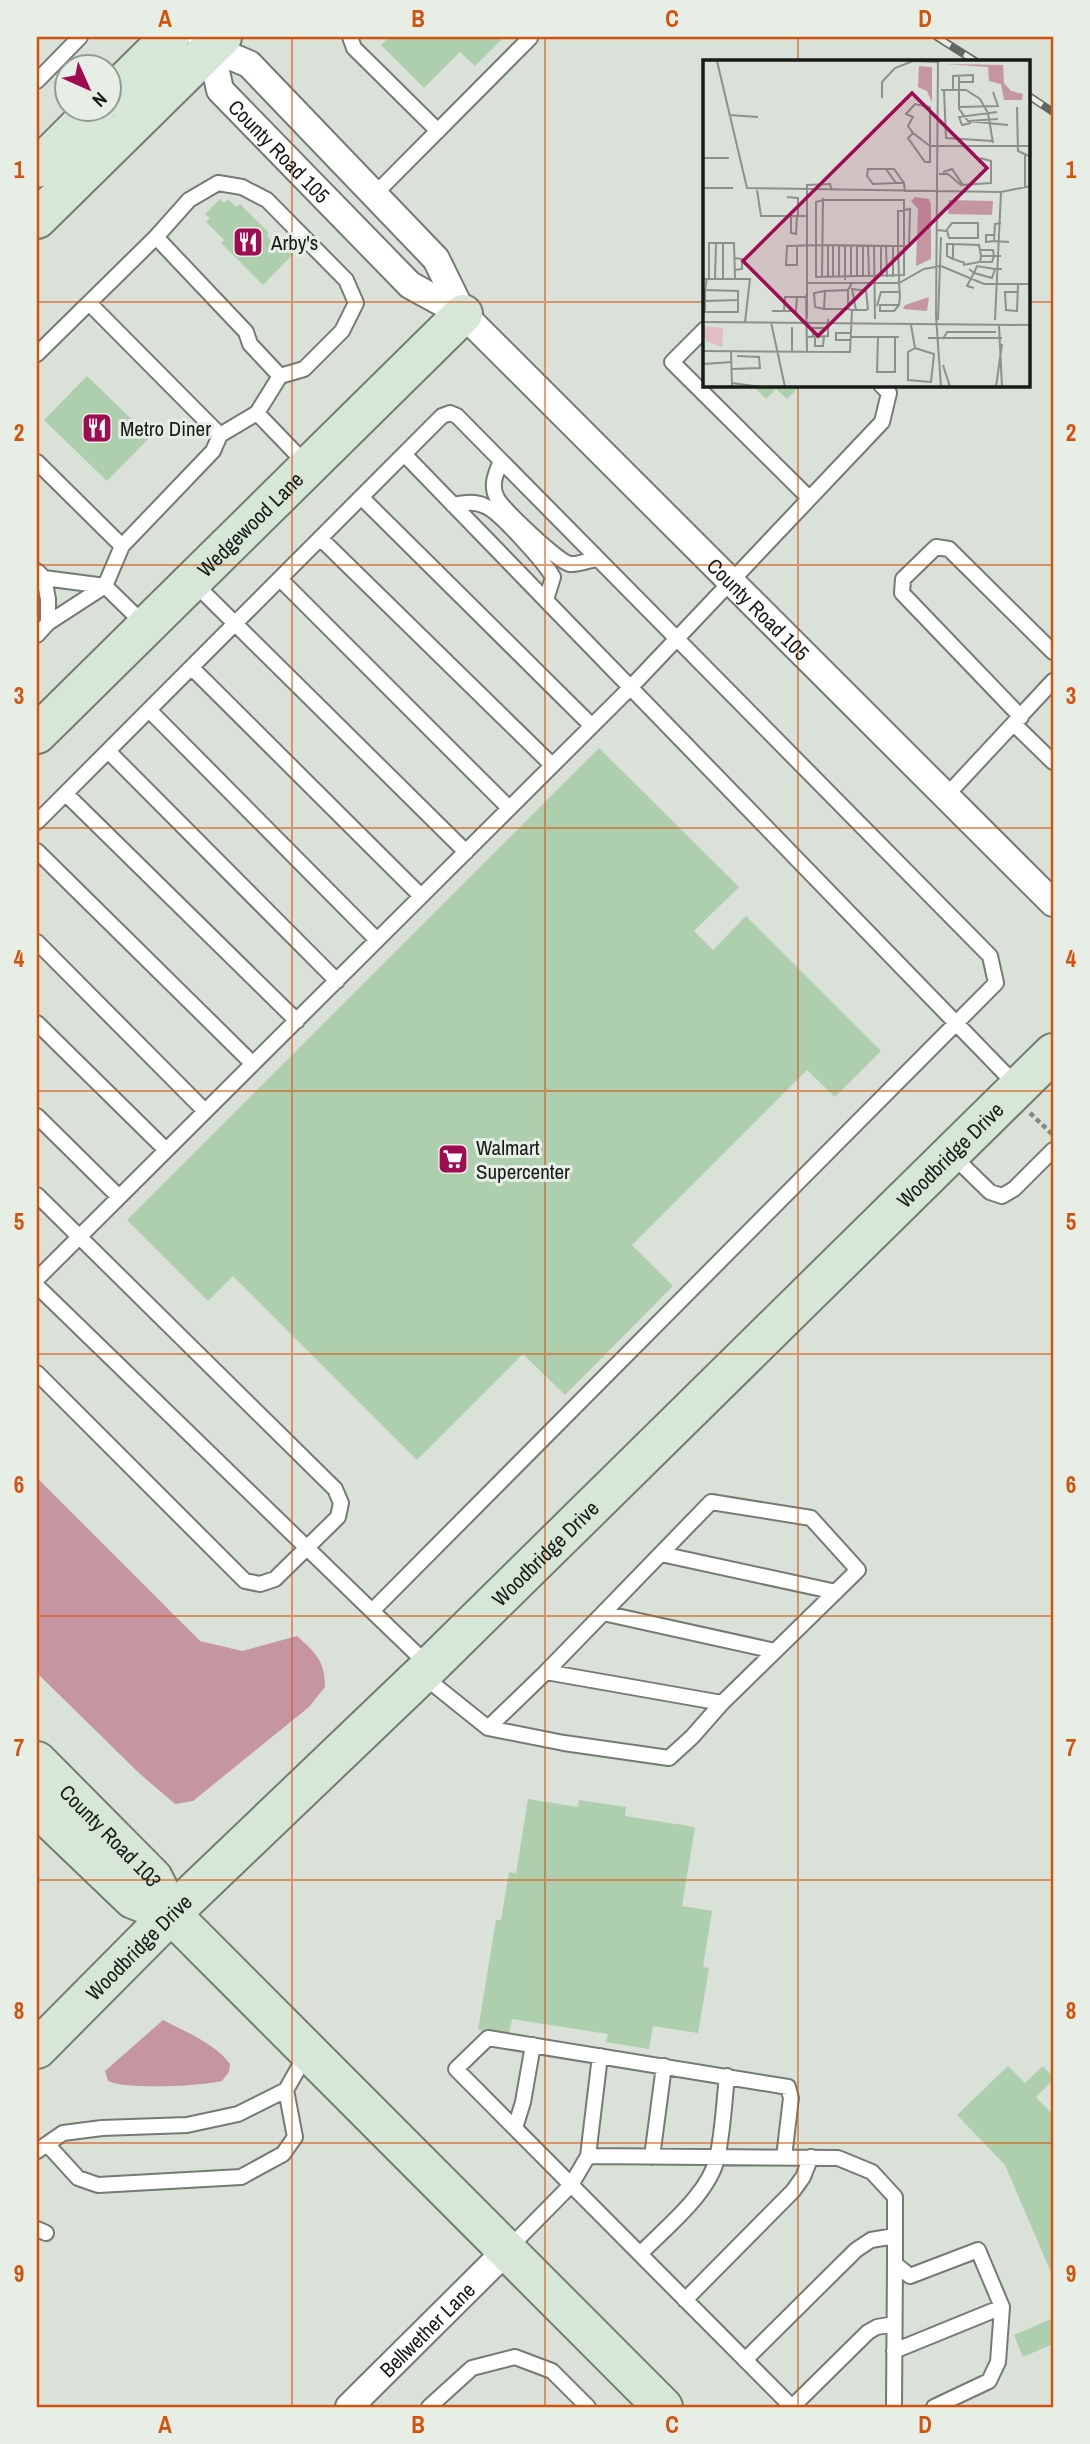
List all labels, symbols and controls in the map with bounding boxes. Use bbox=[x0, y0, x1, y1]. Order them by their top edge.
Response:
text: A bbox=[158, 3, 172, 34]
text: B bbox=[411, 3, 425, 34]
text: C bbox=[665, 3, 679, 34]
text: D bbox=[918, 3, 932, 34]
north arrow bbox=[52, 52, 122, 122]
inset map bbox=[703, 60, 1030, 387]
text: N bbox=[87, 87, 113, 113]
street label: County Road 105 bbox=[222, 93, 337, 209]
text: 1 bbox=[14, 154, 25, 185]
text: 1 bbox=[1066, 154, 1077, 185]
restaurant icon: Arby's bbox=[231, 225, 265, 259]
place label: Arby's bbox=[270, 228, 318, 257]
restaurant icon: Metro Diner bbox=[80, 411, 114, 445]
place label: Metro Diner bbox=[120, 414, 211, 443]
text: 2 bbox=[14, 417, 24, 448]
text: 2 bbox=[1066, 417, 1076, 448]
street label: Wedgewood Lane bbox=[190, 465, 309, 583]
street label: County Road 105 bbox=[701, 551, 816, 667]
text: 3 bbox=[14, 680, 24, 711]
text: 3 bbox=[1066, 680, 1076, 711]
text: 4 bbox=[14, 943, 25, 974]
text: 4 bbox=[1066, 943, 1077, 974]
street label: Woodbridge Drive bbox=[890, 1095, 1010, 1214]
place label: Walmart Supercenter bbox=[476, 1133, 570, 1186]
supermarket icon: Walmart Supercenter bbox=[436, 1142, 470, 1176]
text: 5 bbox=[14, 1206, 24, 1237]
text: 5 bbox=[1066, 1206, 1076, 1237]
text: 6 bbox=[14, 1469, 24, 1500]
text: 6 bbox=[1066, 1469, 1076, 1500]
street label: Woodbridge Drive bbox=[485, 1494, 605, 1612]
text: 7 bbox=[14, 1732, 24, 1763]
text: 7 bbox=[1066, 1732, 1076, 1763]
street label: County Road 103 bbox=[53, 1778, 169, 1891]
street label: Woodbridge Drive bbox=[79, 1887, 198, 2007]
text: 8 bbox=[14, 1995, 24, 2026]
text: 8 bbox=[1066, 1995, 1076, 2026]
text: 9 bbox=[14, 2258, 24, 2289]
text: 9 bbox=[1066, 2258, 1076, 2289]
street label: Bellwether Lane bbox=[373, 2276, 481, 2383]
text: A bbox=[158, 2409, 172, 2440]
text: B bbox=[411, 2409, 425, 2440]
text: C bbox=[665, 2409, 679, 2440]
text: D bbox=[918, 2409, 932, 2440]

